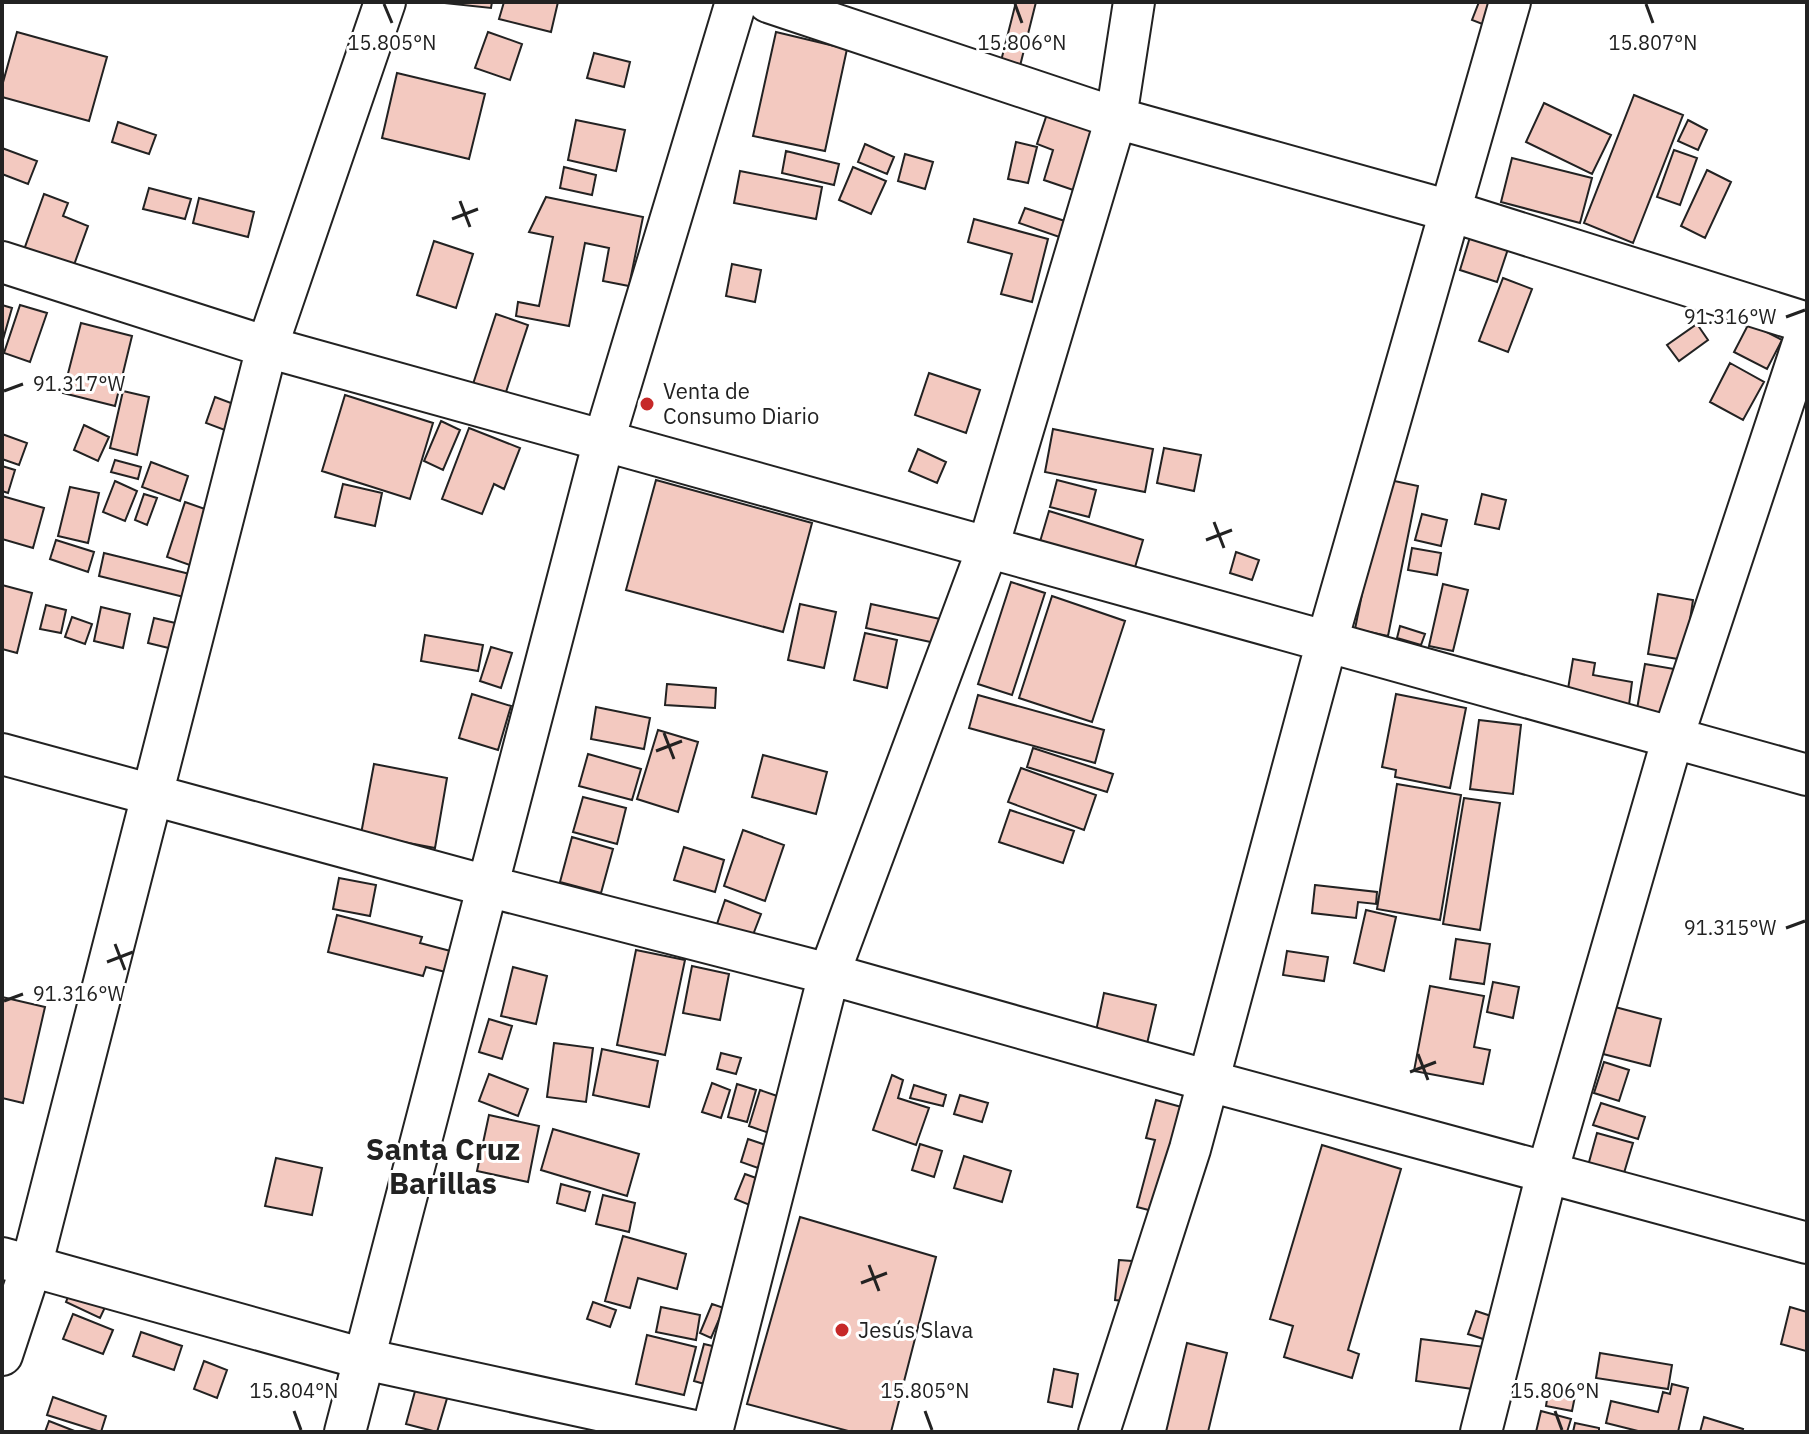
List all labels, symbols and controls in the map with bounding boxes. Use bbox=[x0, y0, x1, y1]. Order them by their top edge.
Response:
text: 15.805°N bbox=[348, 29, 436, 56]
text: 15.806°N bbox=[978, 29, 1066, 56]
text: 15.807°N bbox=[1609, 29, 1697, 56]
text: 91.316°W bbox=[1684, 303, 1776, 330]
text: 91.317°W bbox=[33, 370, 125, 397]
place label: Venta de Consumo Diario bbox=[663, 376, 819, 430]
marker: Venta de Consumo Diario bbox=[638, 395, 656, 413]
text: 91.315°W bbox=[1684, 914, 1776, 941]
text: 91.316°W bbox=[33, 980, 125, 1007]
district label: Santa Cruz Barillas bbox=[366, 1129, 520, 1202]
place label: Jesús Slava bbox=[858, 1315, 973, 1344]
marker: Jesús Slava bbox=[833, 1321, 851, 1339]
text: 15.804°N bbox=[250, 1377, 338, 1404]
text: 15.805°N bbox=[881, 1377, 969, 1404]
text: 15.806°N bbox=[1511, 1377, 1599, 1404]

